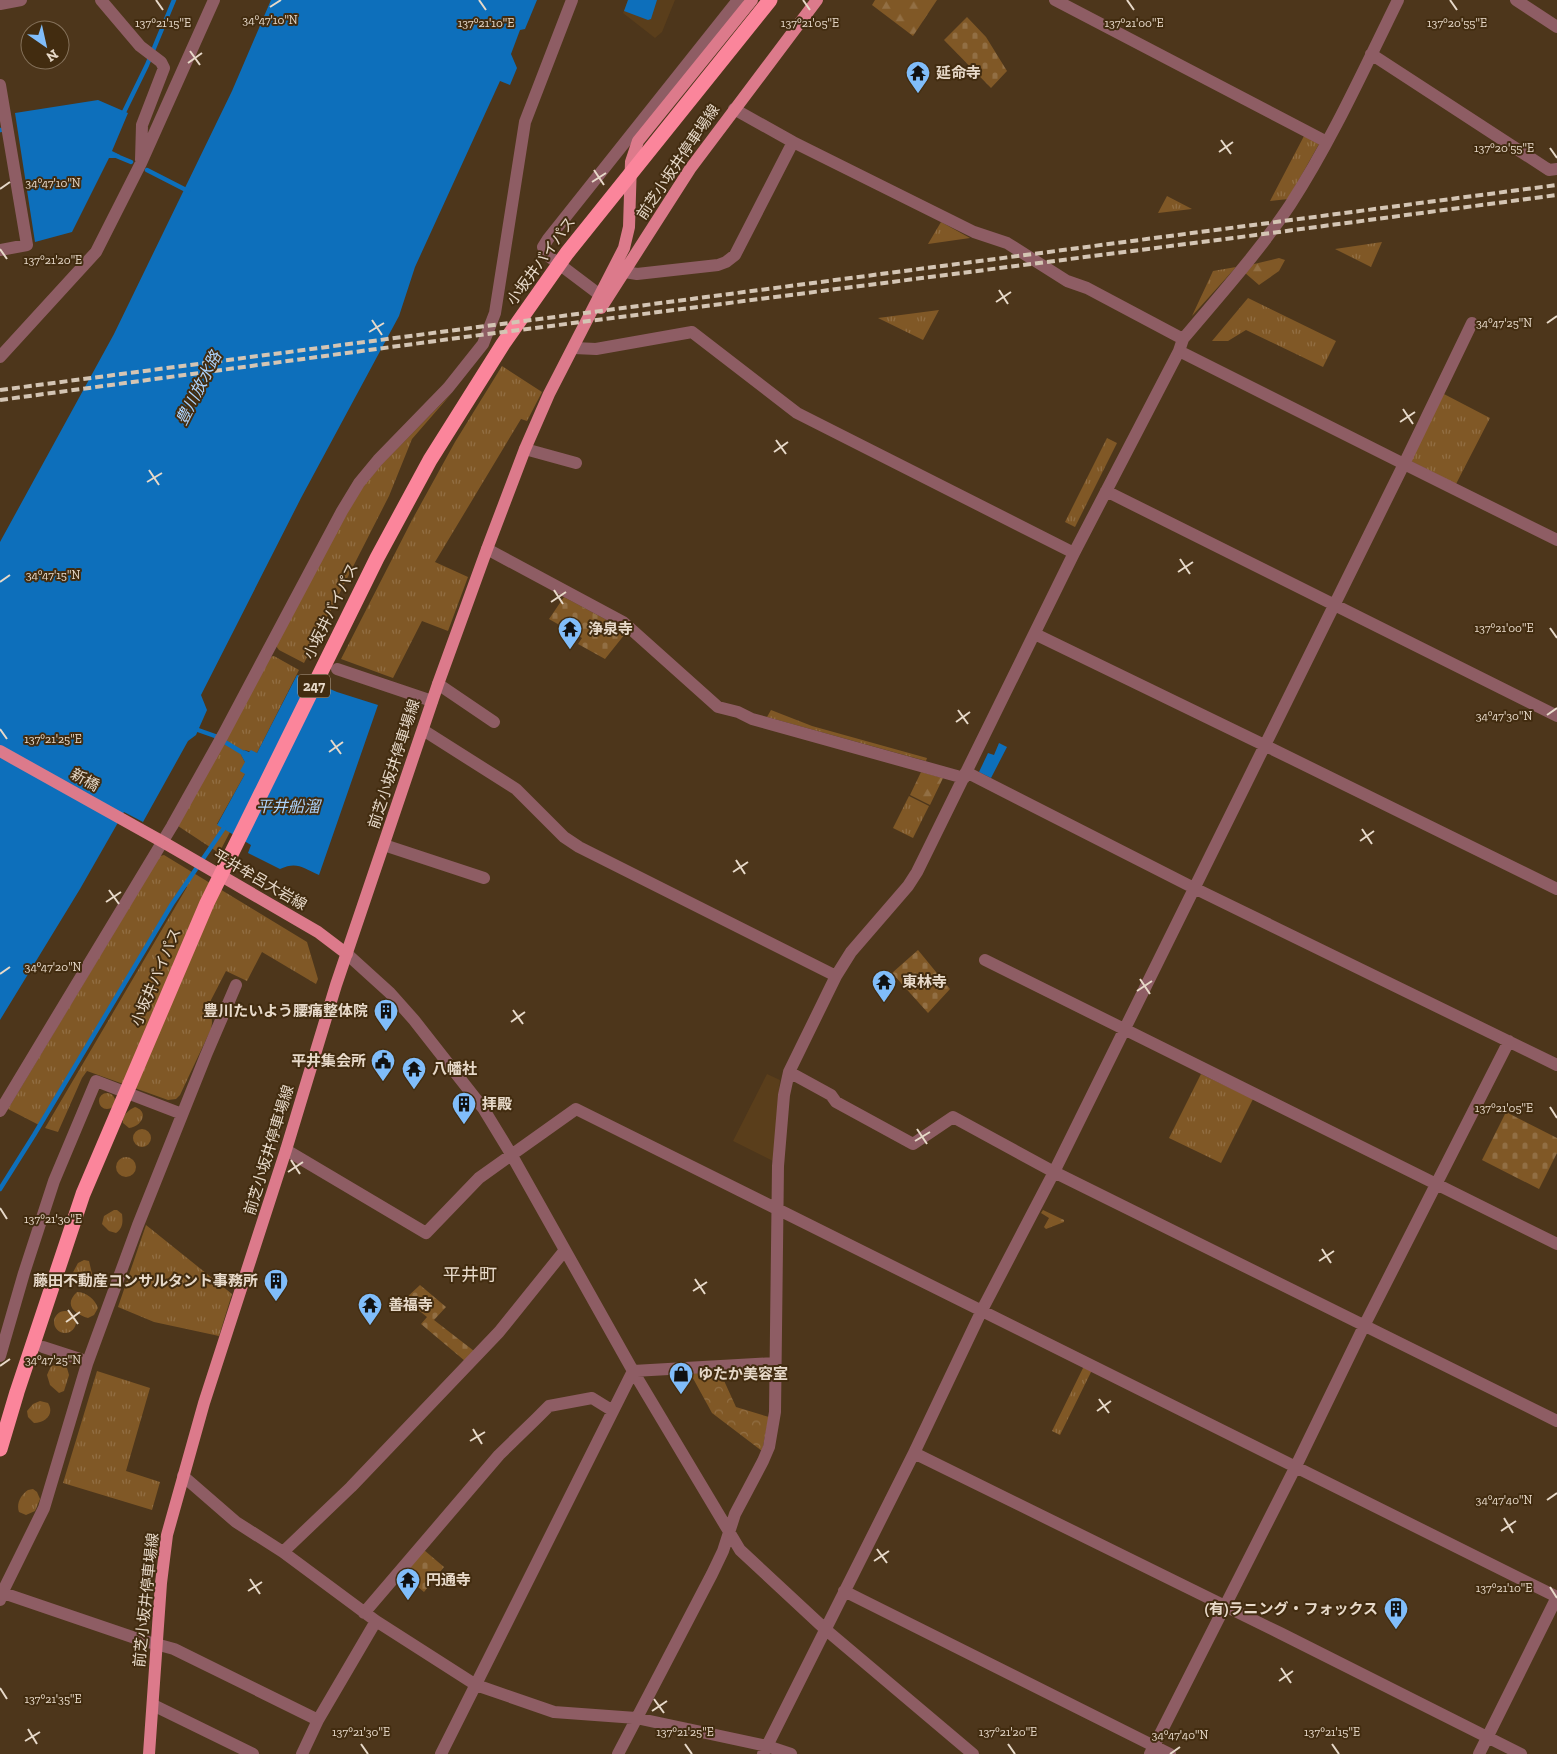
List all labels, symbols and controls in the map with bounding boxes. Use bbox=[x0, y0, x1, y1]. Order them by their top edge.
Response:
text: 34°47'10"N bbox=[242, 13, 298, 27]
text: 137°21'15"E bbox=[135, 16, 191, 30]
text: 137°21'10"E bbox=[458, 16, 514, 30]
text: 137°21'05"E bbox=[781, 16, 839, 30]
text: 137°21'00"E bbox=[1104, 16, 1164, 30]
text: 137°20'55"E bbox=[1427, 16, 1487, 30]
north arrow bbox=[20, 20, 70, 70]
text: N bbox=[43, 45, 61, 66]
temple icon: 延命寺 bbox=[905, 60, 931, 94]
place label: 延命寺 bbox=[936, 64, 981, 82]
street label: 前芝小坂井停車場線 bbox=[633, 101, 723, 223]
text: 137°20'55"E bbox=[1474, 141, 1534, 155]
text: 34°47'10"N bbox=[25, 176, 81, 190]
street label: 小坂井バイパス bbox=[503, 213, 579, 309]
text: 137°21'20"E bbox=[24, 253, 82, 267]
text: 34°47'25"N bbox=[1476, 316, 1532, 330]
water label: 豊川放水路 bbox=[172, 346, 226, 428]
street label: 小坂井バイパス bbox=[300, 560, 362, 662]
text: 34°47'15"N bbox=[26, 568, 80, 582]
temple icon: 浄泉寺 bbox=[557, 616, 583, 650]
place label: 浄泉寺 bbox=[588, 620, 633, 638]
text: 137°21'00"E bbox=[1474, 621, 1534, 635]
road number: 247 bbox=[298, 674, 330, 698]
street label: 前芝小坂井停車場線 bbox=[365, 697, 423, 831]
text: 34°47'30"N bbox=[1476, 709, 1532, 723]
text: 137°21'25"E bbox=[24, 732, 82, 746]
street label: 新橋 bbox=[68, 765, 102, 795]
water label: 平井船溜 bbox=[256, 797, 323, 816]
street label: 平井牟呂大岩線 bbox=[210, 846, 310, 914]
street label: 小坂井バイパス bbox=[127, 925, 185, 1029]
text: 34°47'20"N bbox=[25, 960, 82, 974]
temple icon: 東林寺 bbox=[871, 969, 897, 1003]
place label: 東林寺 bbox=[902, 973, 947, 991]
building icon: 豊川たいよう腰痛整体院 bbox=[373, 998, 399, 1032]
place label: 豊川たいよう腰痛整体院 bbox=[203, 1002, 368, 1020]
public building icon: 平井集会所 bbox=[370, 1048, 396, 1082]
place label: 平井集会所 bbox=[291, 1052, 366, 1070]
temple icon: 八幡社 bbox=[401, 1056, 427, 1090]
place label: 八幡社 bbox=[432, 1060, 477, 1078]
street label: 前芝小坂井停車場線 bbox=[241, 1083, 297, 1217]
building icon: 拝殿 bbox=[451, 1091, 477, 1125]
place label: 拝殿 bbox=[482, 1095, 512, 1113]
text: 137°21'05"E bbox=[1475, 1101, 1533, 1115]
text: 137°21'30"E bbox=[24, 1212, 82, 1226]
district label: 平井町 bbox=[443, 1264, 497, 1286]
building icon: 藤田不動産コンサルタント事務所 bbox=[263, 1268, 289, 1302]
place label: 藤田不動産コンサルタント事務所 bbox=[33, 1272, 258, 1290]
temple icon: 善福寺 bbox=[357, 1292, 383, 1326]
place label: 善福寺 bbox=[388, 1296, 433, 1314]
text: 34°47'25"N bbox=[25, 1353, 81, 1367]
shop icon: ゆたか美容室 bbox=[668, 1361, 694, 1395]
place label: ゆたか美容室 bbox=[698, 1365, 788, 1383]
text: 34°47'40"N bbox=[1476, 1493, 1533, 1507]
street label: 前芝小坂井停車場線 bbox=[130, 1532, 162, 1668]
temple icon: 円通寺 bbox=[395, 1567, 421, 1601]
place label: 円通寺 bbox=[426, 1571, 471, 1589]
text: 137°21'10"E bbox=[1476, 1581, 1532, 1595]
building icon: (有)ラニング・フォックス bbox=[1383, 1596, 1409, 1630]
place label: (有)ラニング・フォックス bbox=[1205, 1600, 1378, 1618]
text: 137°21'35"E bbox=[24, 1692, 82, 1706]
text: 137°21'30"E bbox=[332, 1725, 390, 1739]
text: 137°21'25"E bbox=[656, 1725, 714, 1739]
text: 137°21'20"E bbox=[979, 1725, 1037, 1739]
text: 137°21'15"E bbox=[1304, 1725, 1360, 1739]
text: 34°47'40"N bbox=[1152, 1728, 1209, 1742]

